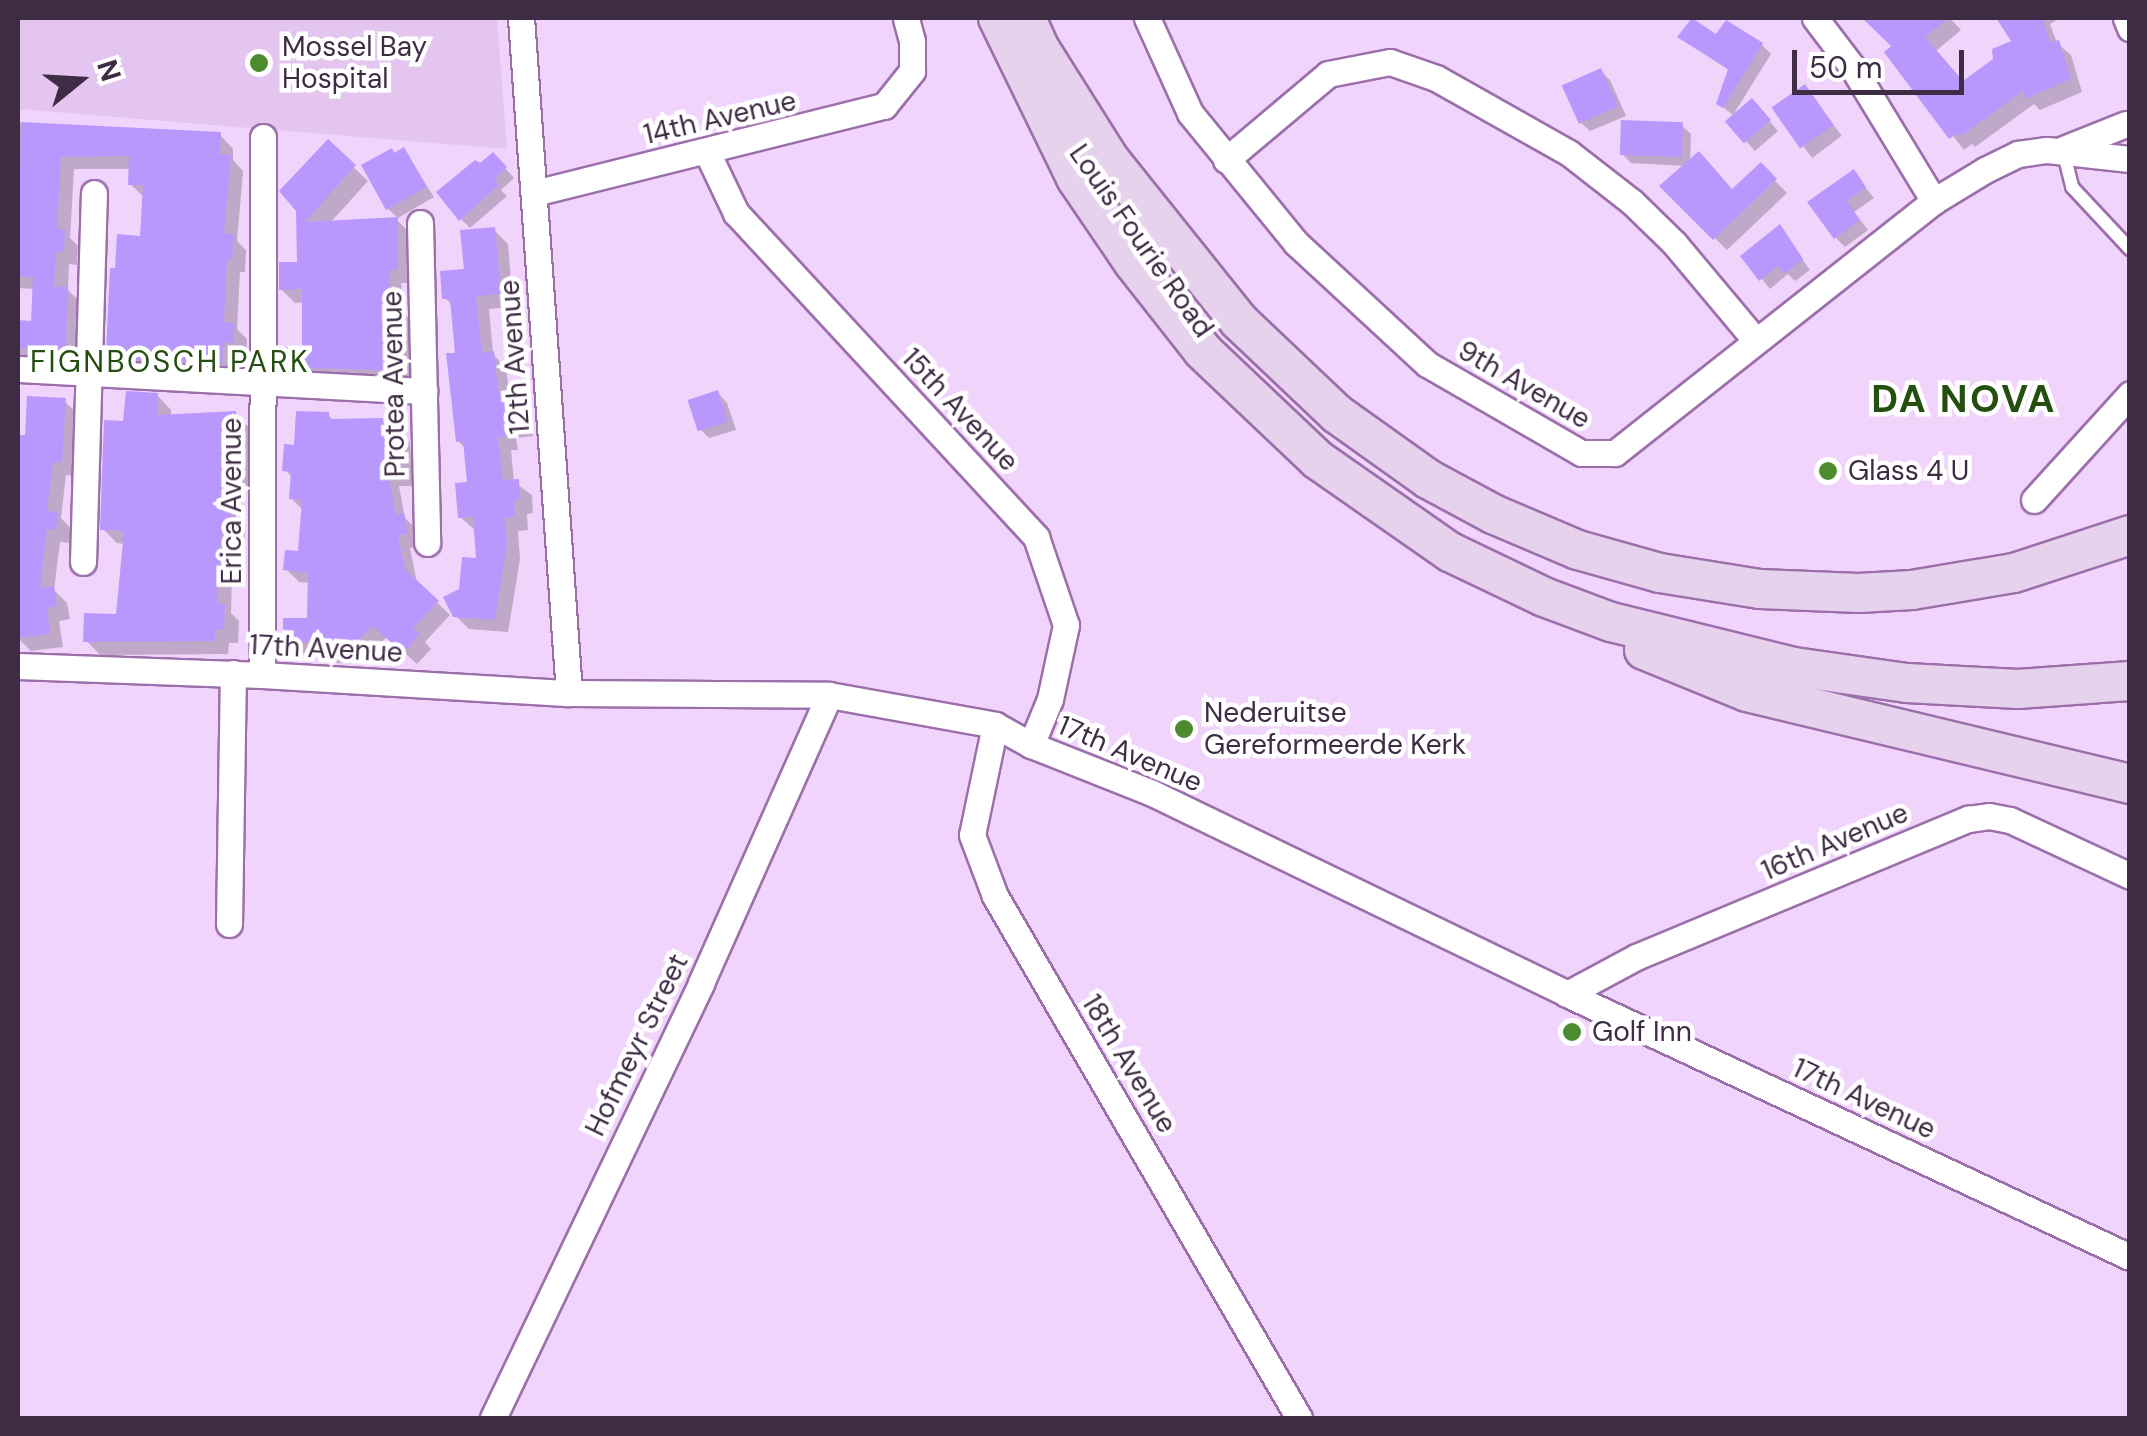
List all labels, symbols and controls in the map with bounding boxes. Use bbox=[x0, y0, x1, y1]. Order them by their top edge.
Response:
north arrow bbox=[30, 30, 130, 130]
place label: Mossel Bay Hospital bbox=[282, 30, 427, 96]
scale bar bbox=[1797, 30, 1970, 92]
text: 50 m bbox=[1809, 48, 1883, 87]
marker: Mossel Bay Hospital bbox=[246, 50, 272, 76]
text: N bbox=[88, 55, 130, 86]
street label: 14th Avenue bbox=[641, 84, 799, 152]
street label: Louis Fourie Road bbox=[1062, 138, 1220, 344]
street label: 12th Avenue bbox=[493, 279, 537, 435]
street label: Protea Avenue bbox=[376, 291, 412, 477]
street label: 9th Avenue bbox=[1452, 334, 1596, 436]
street label: 15th Avenue bbox=[895, 342, 1025, 478]
district label: FIGNBOSCH PARK bbox=[30, 344, 310, 380]
district label: DA NOVA bbox=[1871, 377, 2057, 423]
street label: Erica Avenue bbox=[215, 418, 249, 584]
place label: Glass 4 U bbox=[1848, 454, 1969, 488]
marker: Glass 4 U bbox=[1817, 460, 1839, 482]
street label: 17th Avenue bbox=[249, 628, 403, 670]
place label: Nederuitse Gereformeerde Kerk bbox=[1204, 696, 1466, 762]
street label: 17th Avenue bbox=[1053, 709, 1207, 799]
marker: Nederuitse Gereformeerde Kerk bbox=[1173, 718, 1195, 740]
street label: 16th Avenue bbox=[1757, 796, 1913, 888]
street label: Hofmeyr Street bbox=[578, 949, 696, 1141]
street label: 18th Avenue bbox=[1075, 989, 1183, 1139]
place label: Golf Inn bbox=[1592, 1015, 1692, 1049]
marker: Golf Inn bbox=[1561, 1021, 1583, 1043]
street label: 17th Avenue bbox=[1787, 1051, 1941, 1147]

